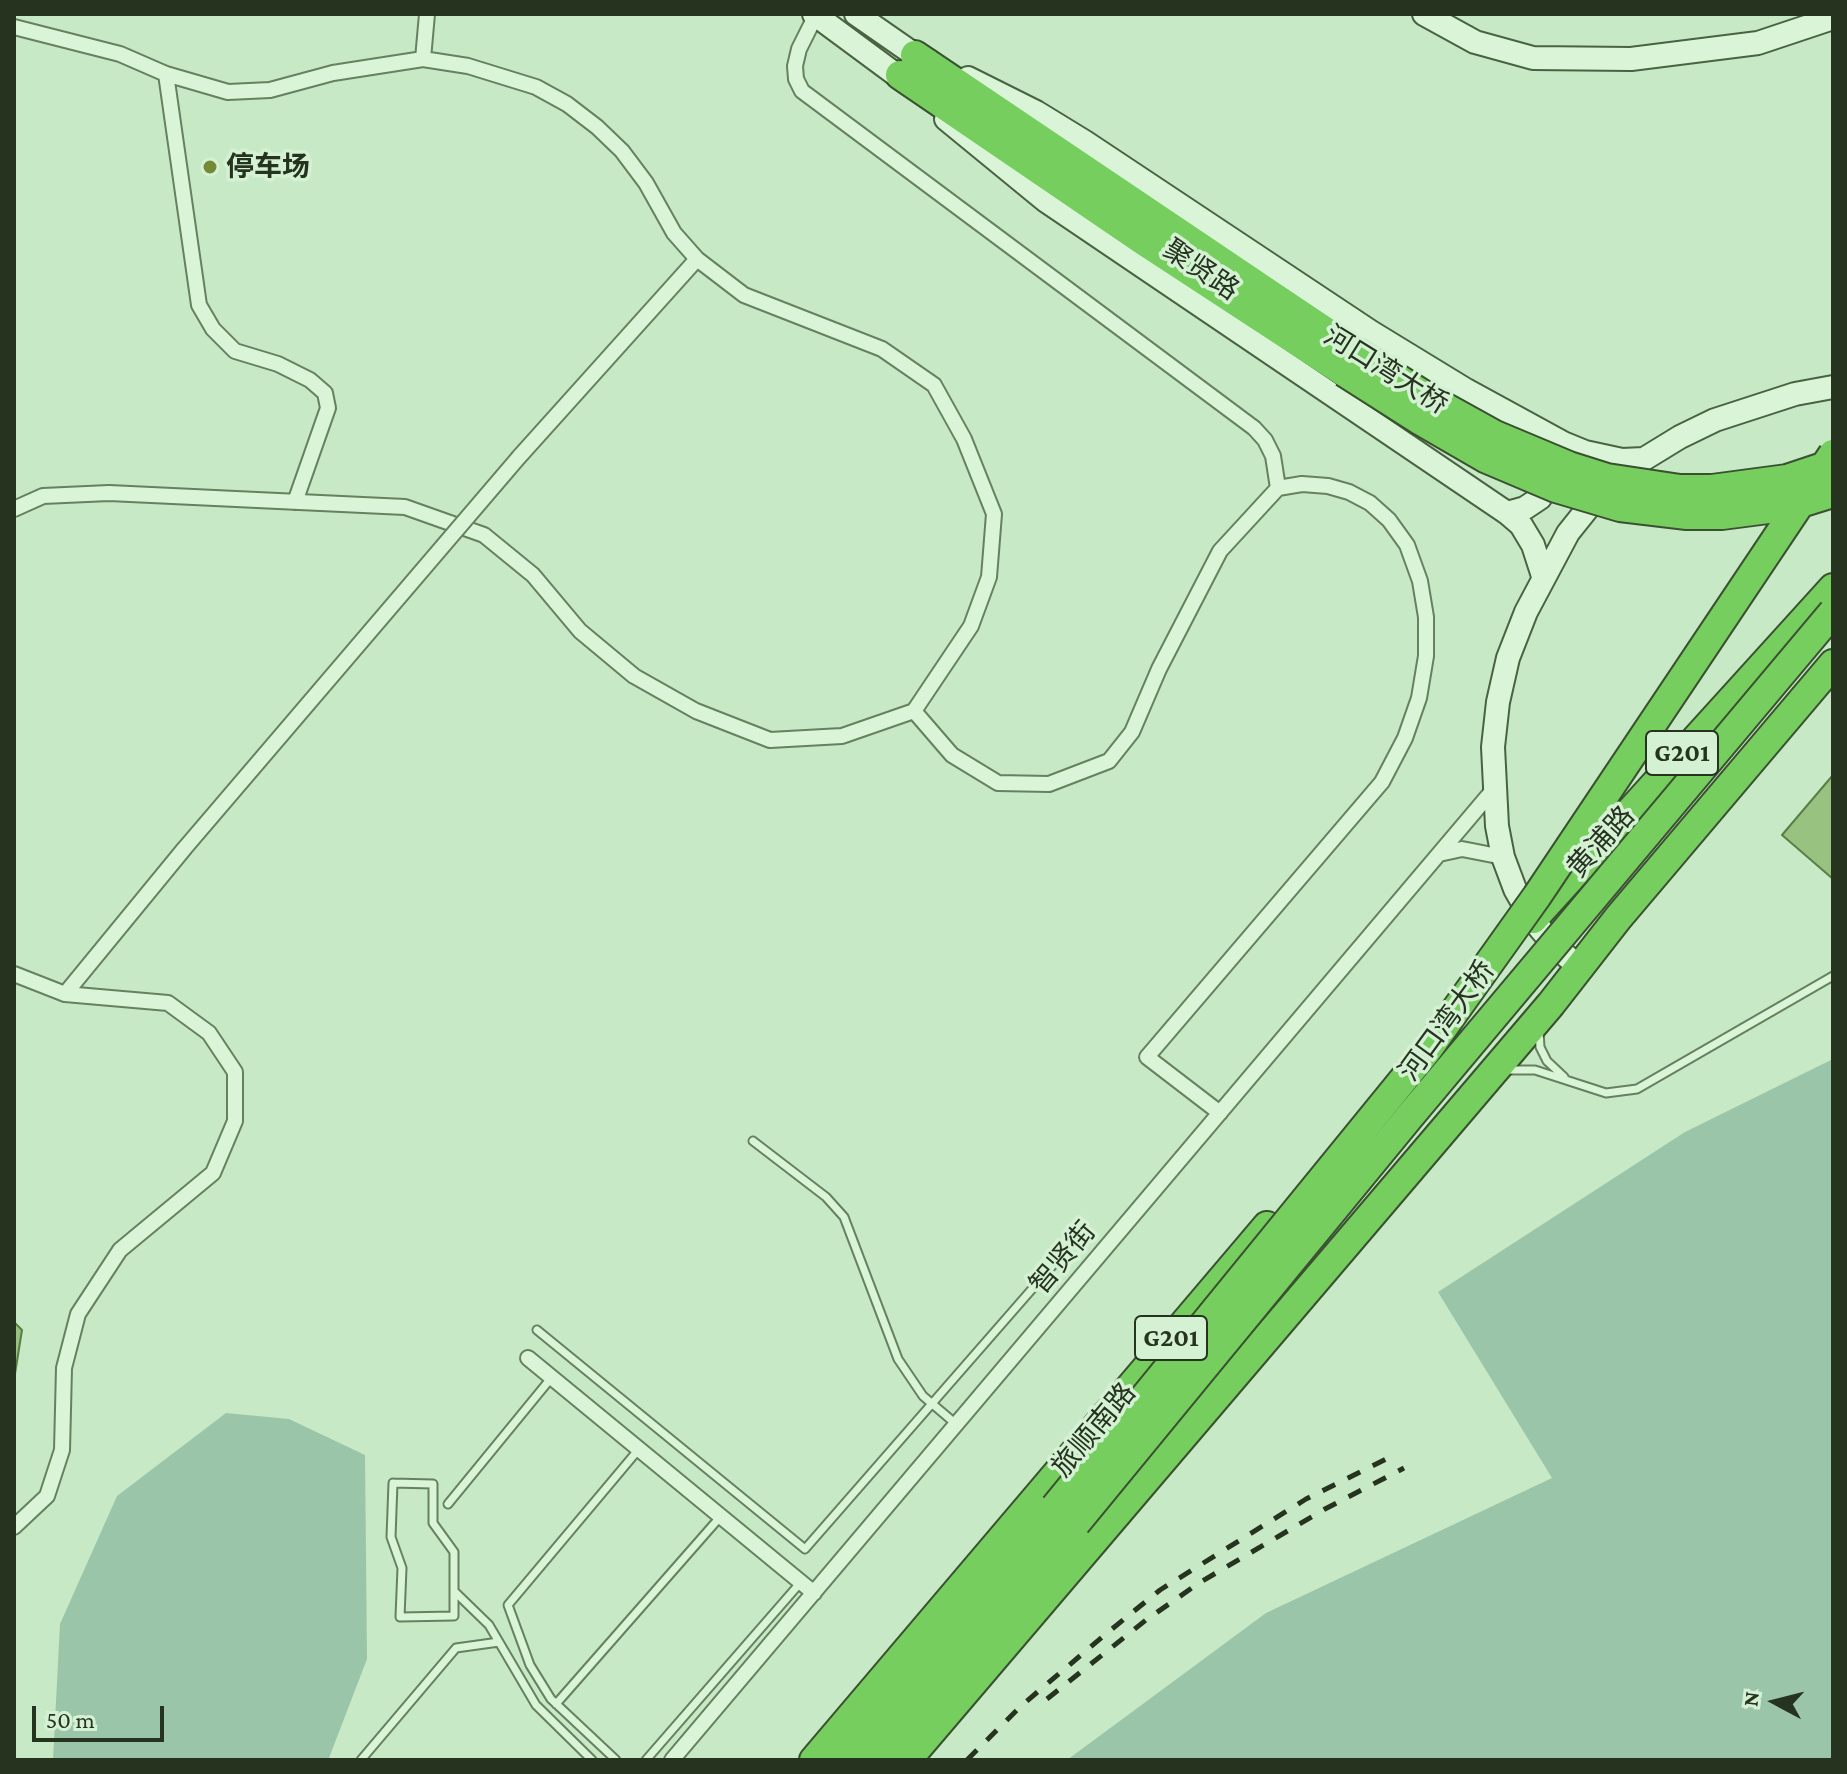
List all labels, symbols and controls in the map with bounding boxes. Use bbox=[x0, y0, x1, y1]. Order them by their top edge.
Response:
place label: 停车场 bbox=[226, 150, 310, 184]
marker: 停车场 bbox=[201, 158, 219, 176]
street label: 聚贤路 bbox=[1157, 233, 1245, 307]
street label: 河口湾大桥 bbox=[1318, 319, 1454, 421]
road number: G201 bbox=[1646, 731, 1718, 775]
street label: 黄浦路 bbox=[1560, 800, 1642, 884]
street label: 河口湾大桥 bbox=[1392, 954, 1502, 1088]
street label: 智贤街 bbox=[1023, 1215, 1103, 1301]
road number: G201 bbox=[1135, 1316, 1207, 1360]
street label: 旅顺南路 bbox=[1045, 1376, 1143, 1484]
north arrow bbox=[1735, 1662, 1815, 1742]
scale bar bbox=[36, 1690, 168, 1740]
text: N bbox=[1737, 1690, 1764, 1708]
text: 50 m bbox=[46, 1706, 95, 1733]

